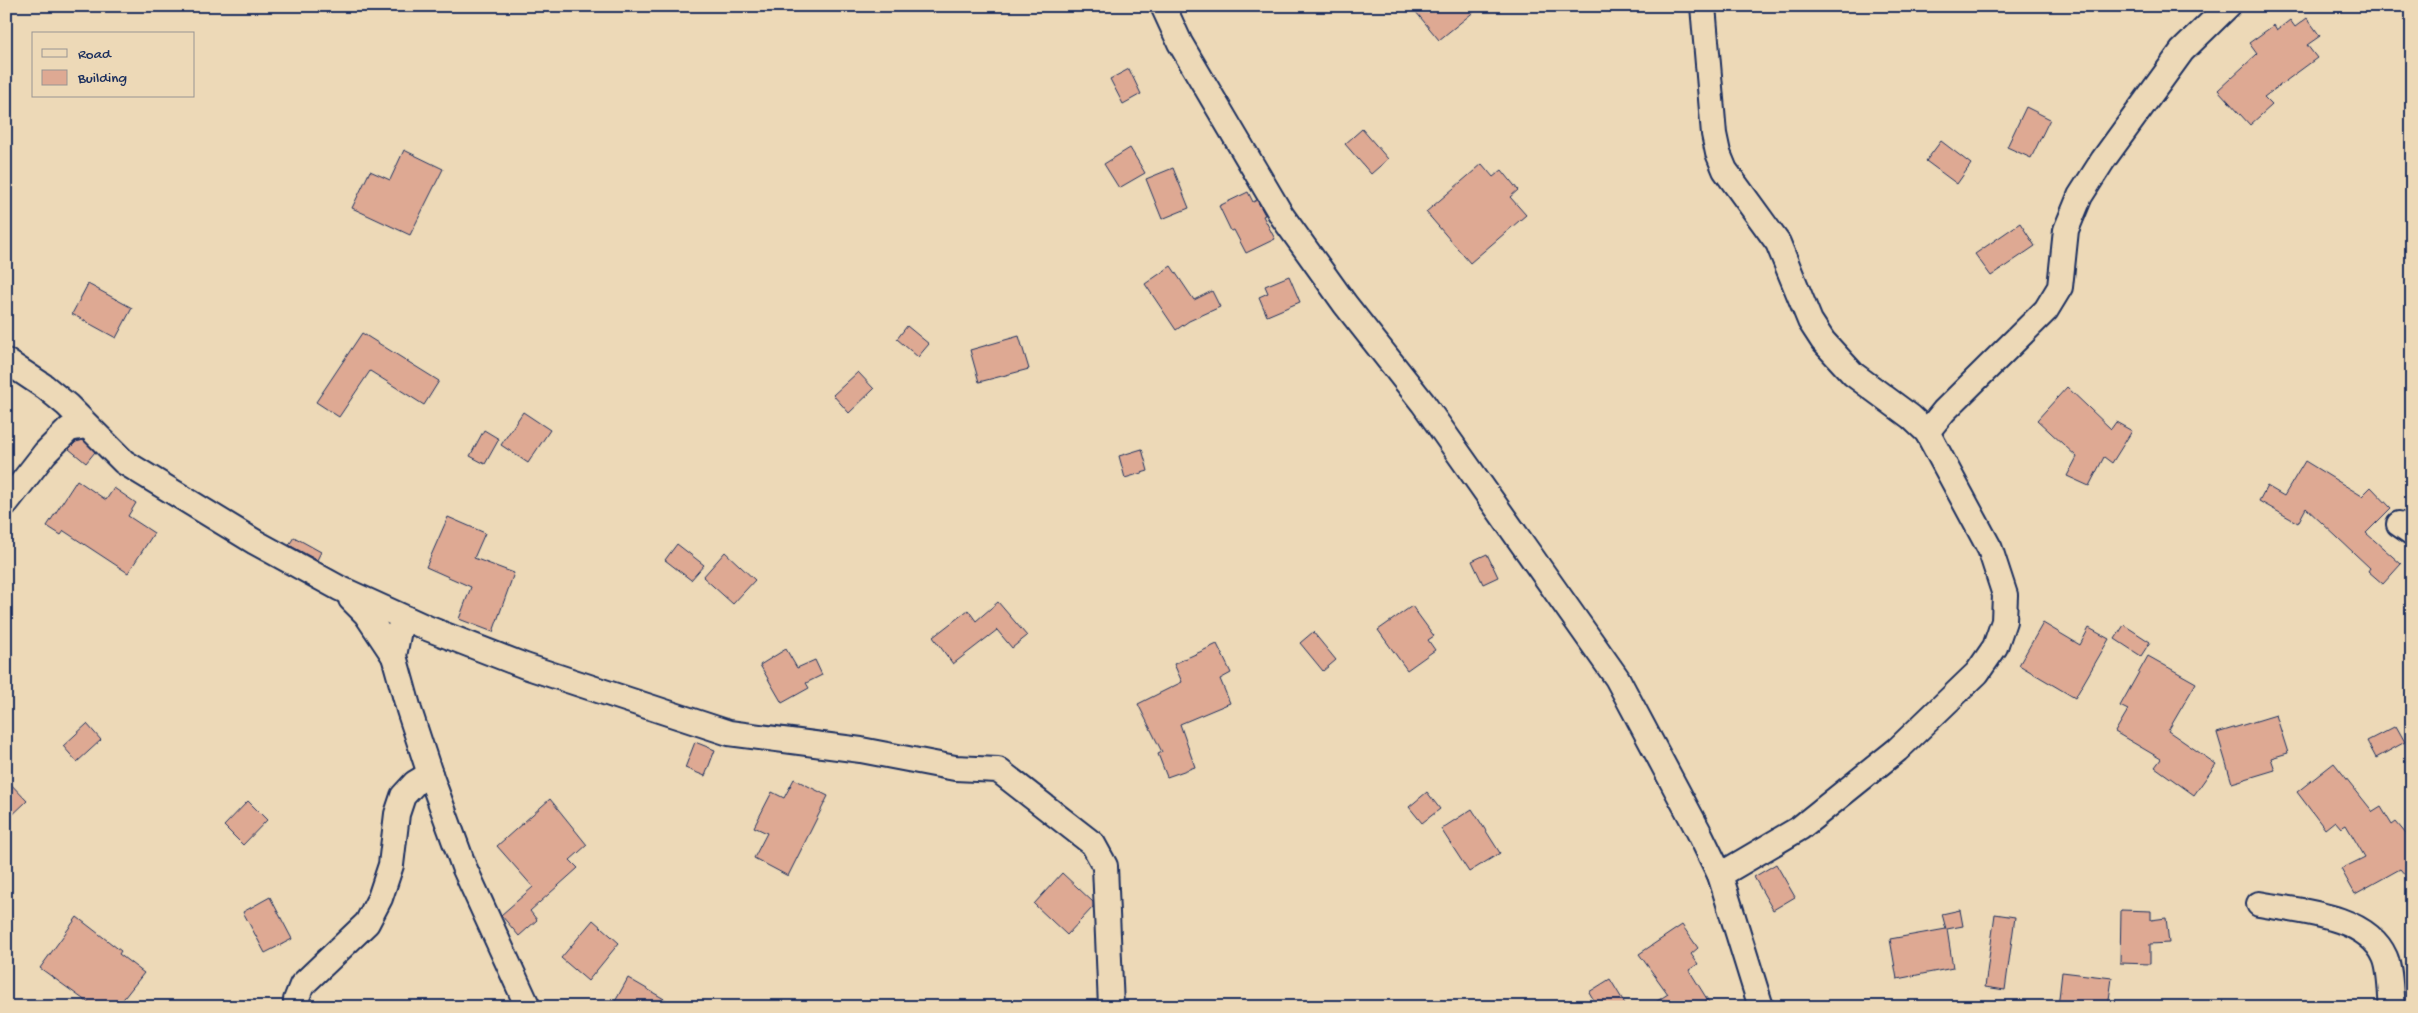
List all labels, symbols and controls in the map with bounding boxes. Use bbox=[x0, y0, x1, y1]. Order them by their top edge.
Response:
legend bbox=[32, 32, 195, 98]
text: Road bbox=[78, 46, 112, 64]
text: Building bbox=[77, 70, 127, 88]

